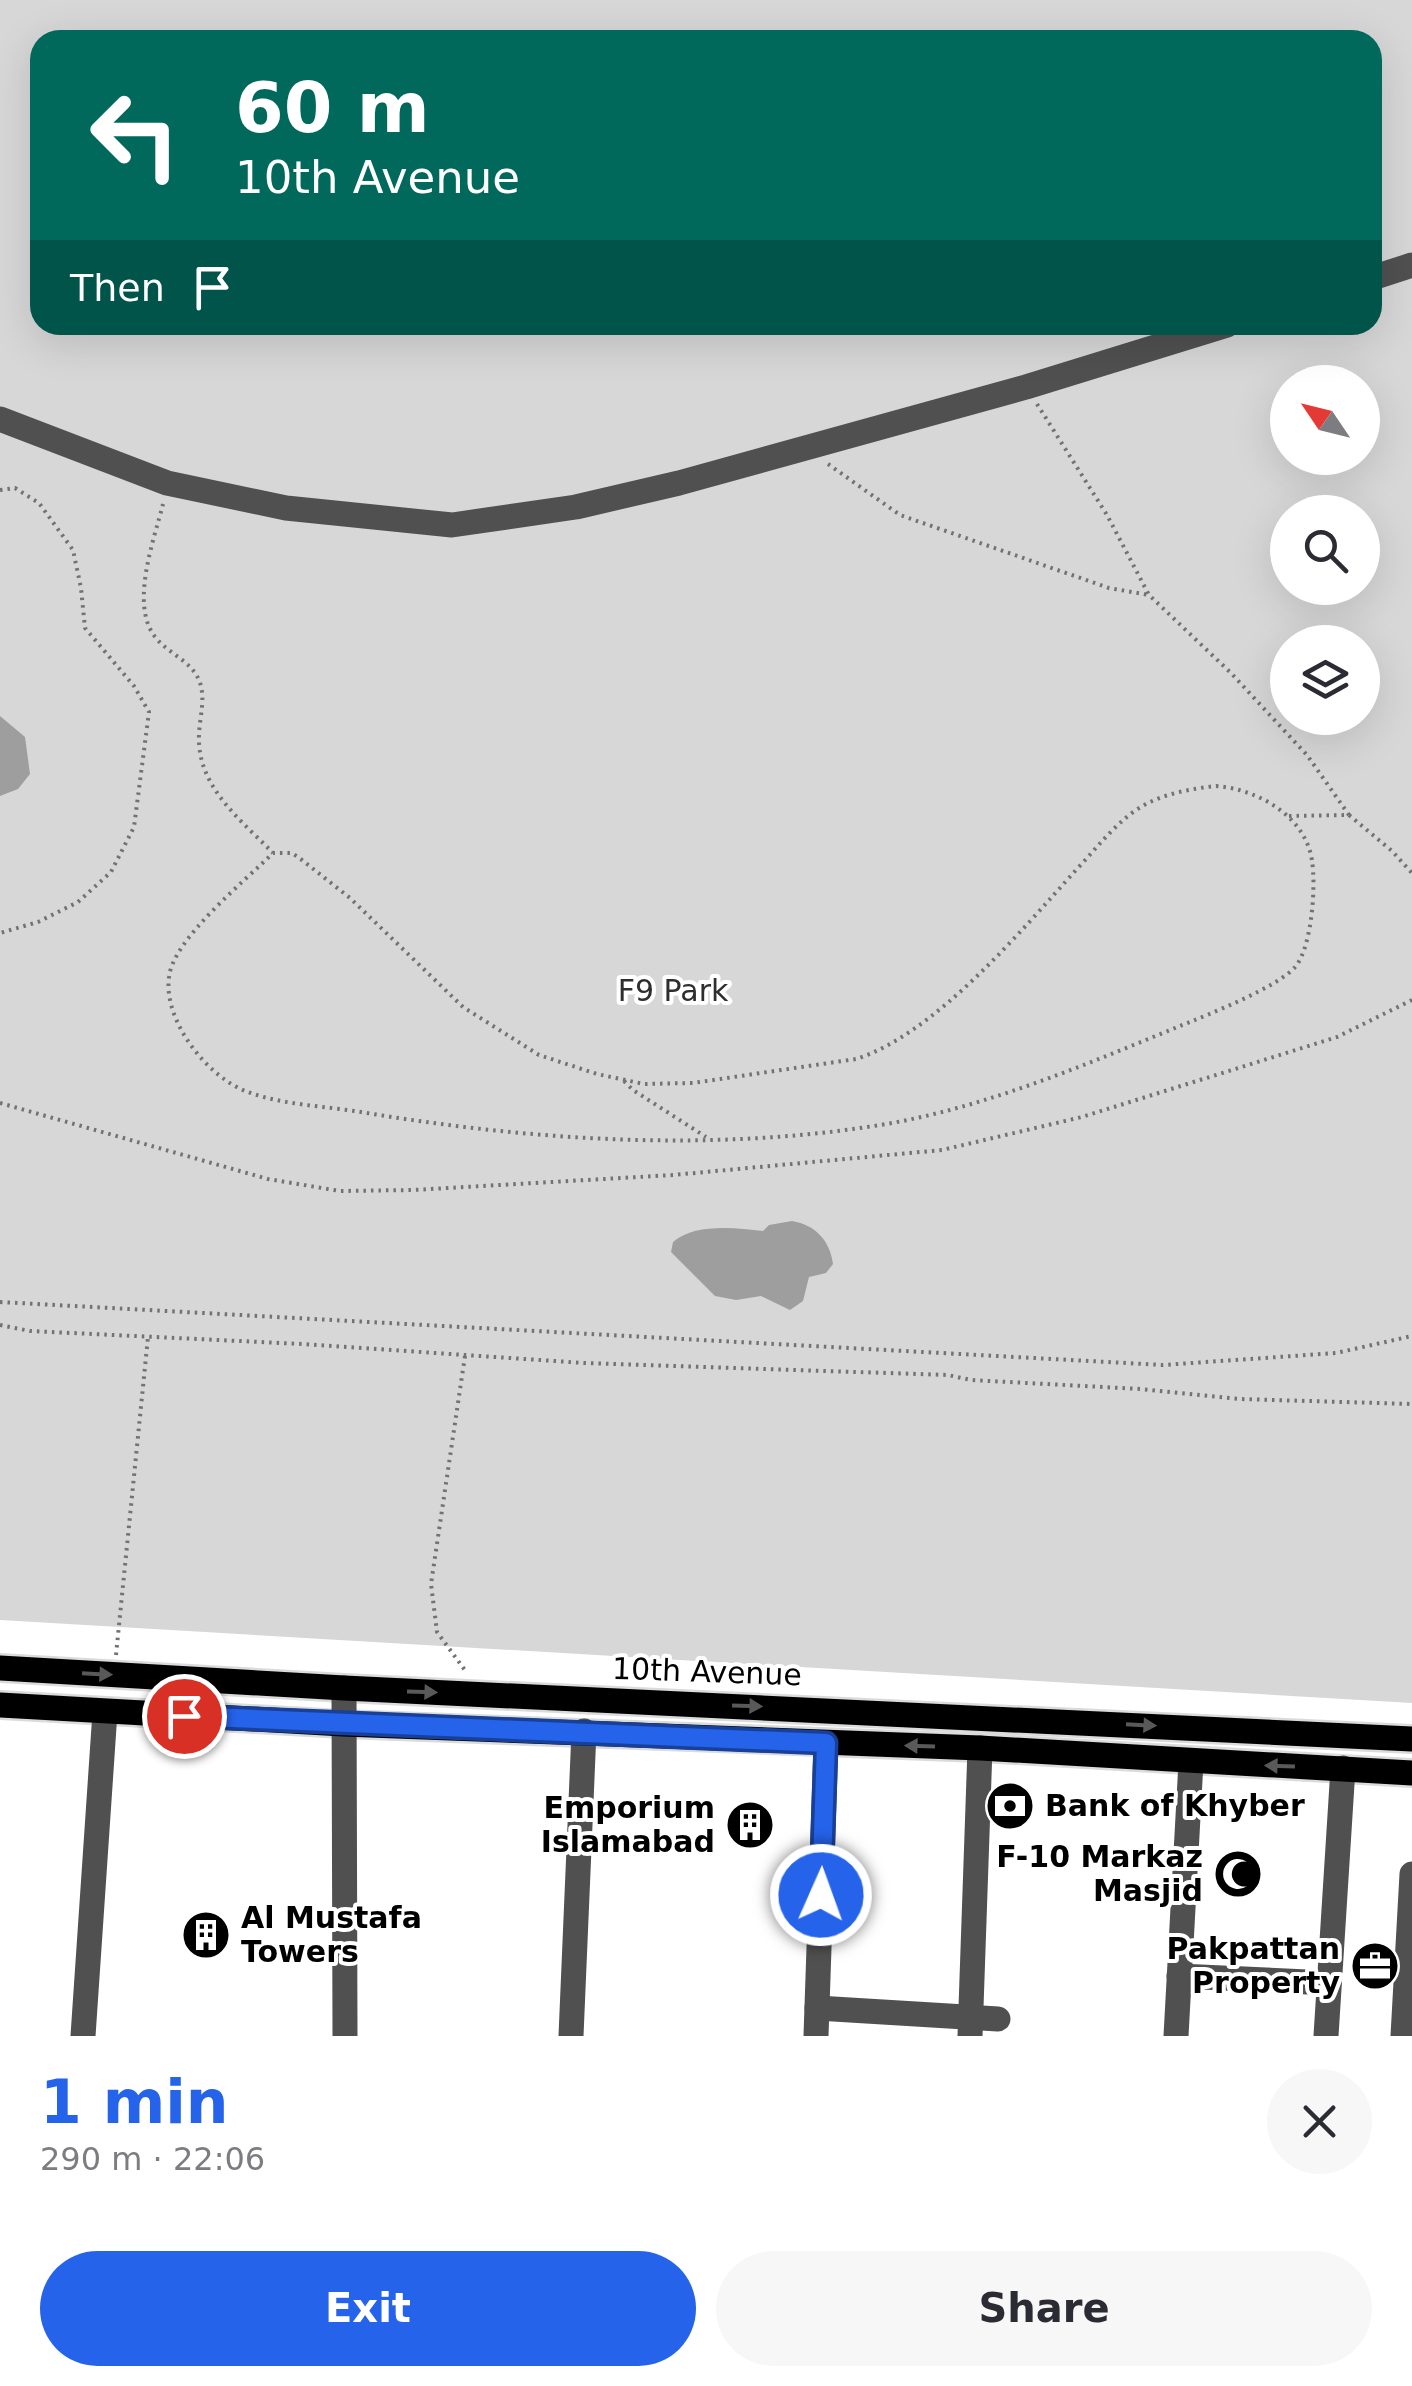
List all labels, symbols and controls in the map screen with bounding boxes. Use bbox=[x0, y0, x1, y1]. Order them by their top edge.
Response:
text: 60 m bbox=[235, 67, 430, 149]
icon: left bbox=[70, 70, 200, 200]
text: 10th Avenue bbox=[235, 151, 520, 204]
icon: arrive bbox=[185, 260, 240, 315]
text: Then bbox=[70, 266, 165, 310]
north arrow bbox=[1270, 365, 1380, 475]
map controls bbox=[1270, 365, 1380, 735]
button: search bbox=[1270, 495, 1380, 605]
button: layers bbox=[1270, 625, 1380, 735]
park label: F9 Park bbox=[618, 973, 729, 1008]
street label: 10th Avenue bbox=[611, 1651, 803, 1692]
one-way arrow bbox=[82, 1666, 114, 1682]
pin bbox=[142, 1674, 227, 1759]
one-way arrow bbox=[406, 1684, 438, 1700]
icon: arrive bbox=[157, 1689, 212, 1744]
one-way arrow bbox=[731, 1698, 763, 1714]
one-way arrow bbox=[1126, 1717, 1157, 1733]
one-way arrow bbox=[904, 1738, 936, 1754]
one-way arrow bbox=[1263, 1757, 1295, 1773]
bank icon: Bank of Khyber bbox=[984, 1780, 1036, 1832]
place label: Bank of Khyber bbox=[1045, 1788, 1305, 1823]
place label: Emporium Islamabad bbox=[541, 1790, 715, 1859]
building icon: Emporium Islamabad bbox=[724, 1799, 776, 1851]
place label: F-10 Markaz Masjid bbox=[996, 1839, 1203, 1908]
position arrow bbox=[769, 1843, 873, 1947]
mosque icon: F-10 Markaz Masjid bbox=[1212, 1848, 1264, 1900]
place label: Al Mustafa Towers bbox=[241, 1900, 422, 1969]
building icon: Al Mustafa Towers bbox=[180, 1909, 232, 1961]
place label: Pakpattan Property bbox=[1167, 1931, 1340, 2000]
office icon: Pakpattan Property bbox=[1349, 1940, 1401, 1992]
text: 1 min bbox=[40, 2067, 228, 2137]
button: close bbox=[1267, 2069, 1372, 2174]
text: 290 m · 22:06 bbox=[40, 2140, 265, 2178]
button: Exit bbox=[40, 2251, 696, 2366]
button: Share bbox=[716, 2251, 1372, 2366]

